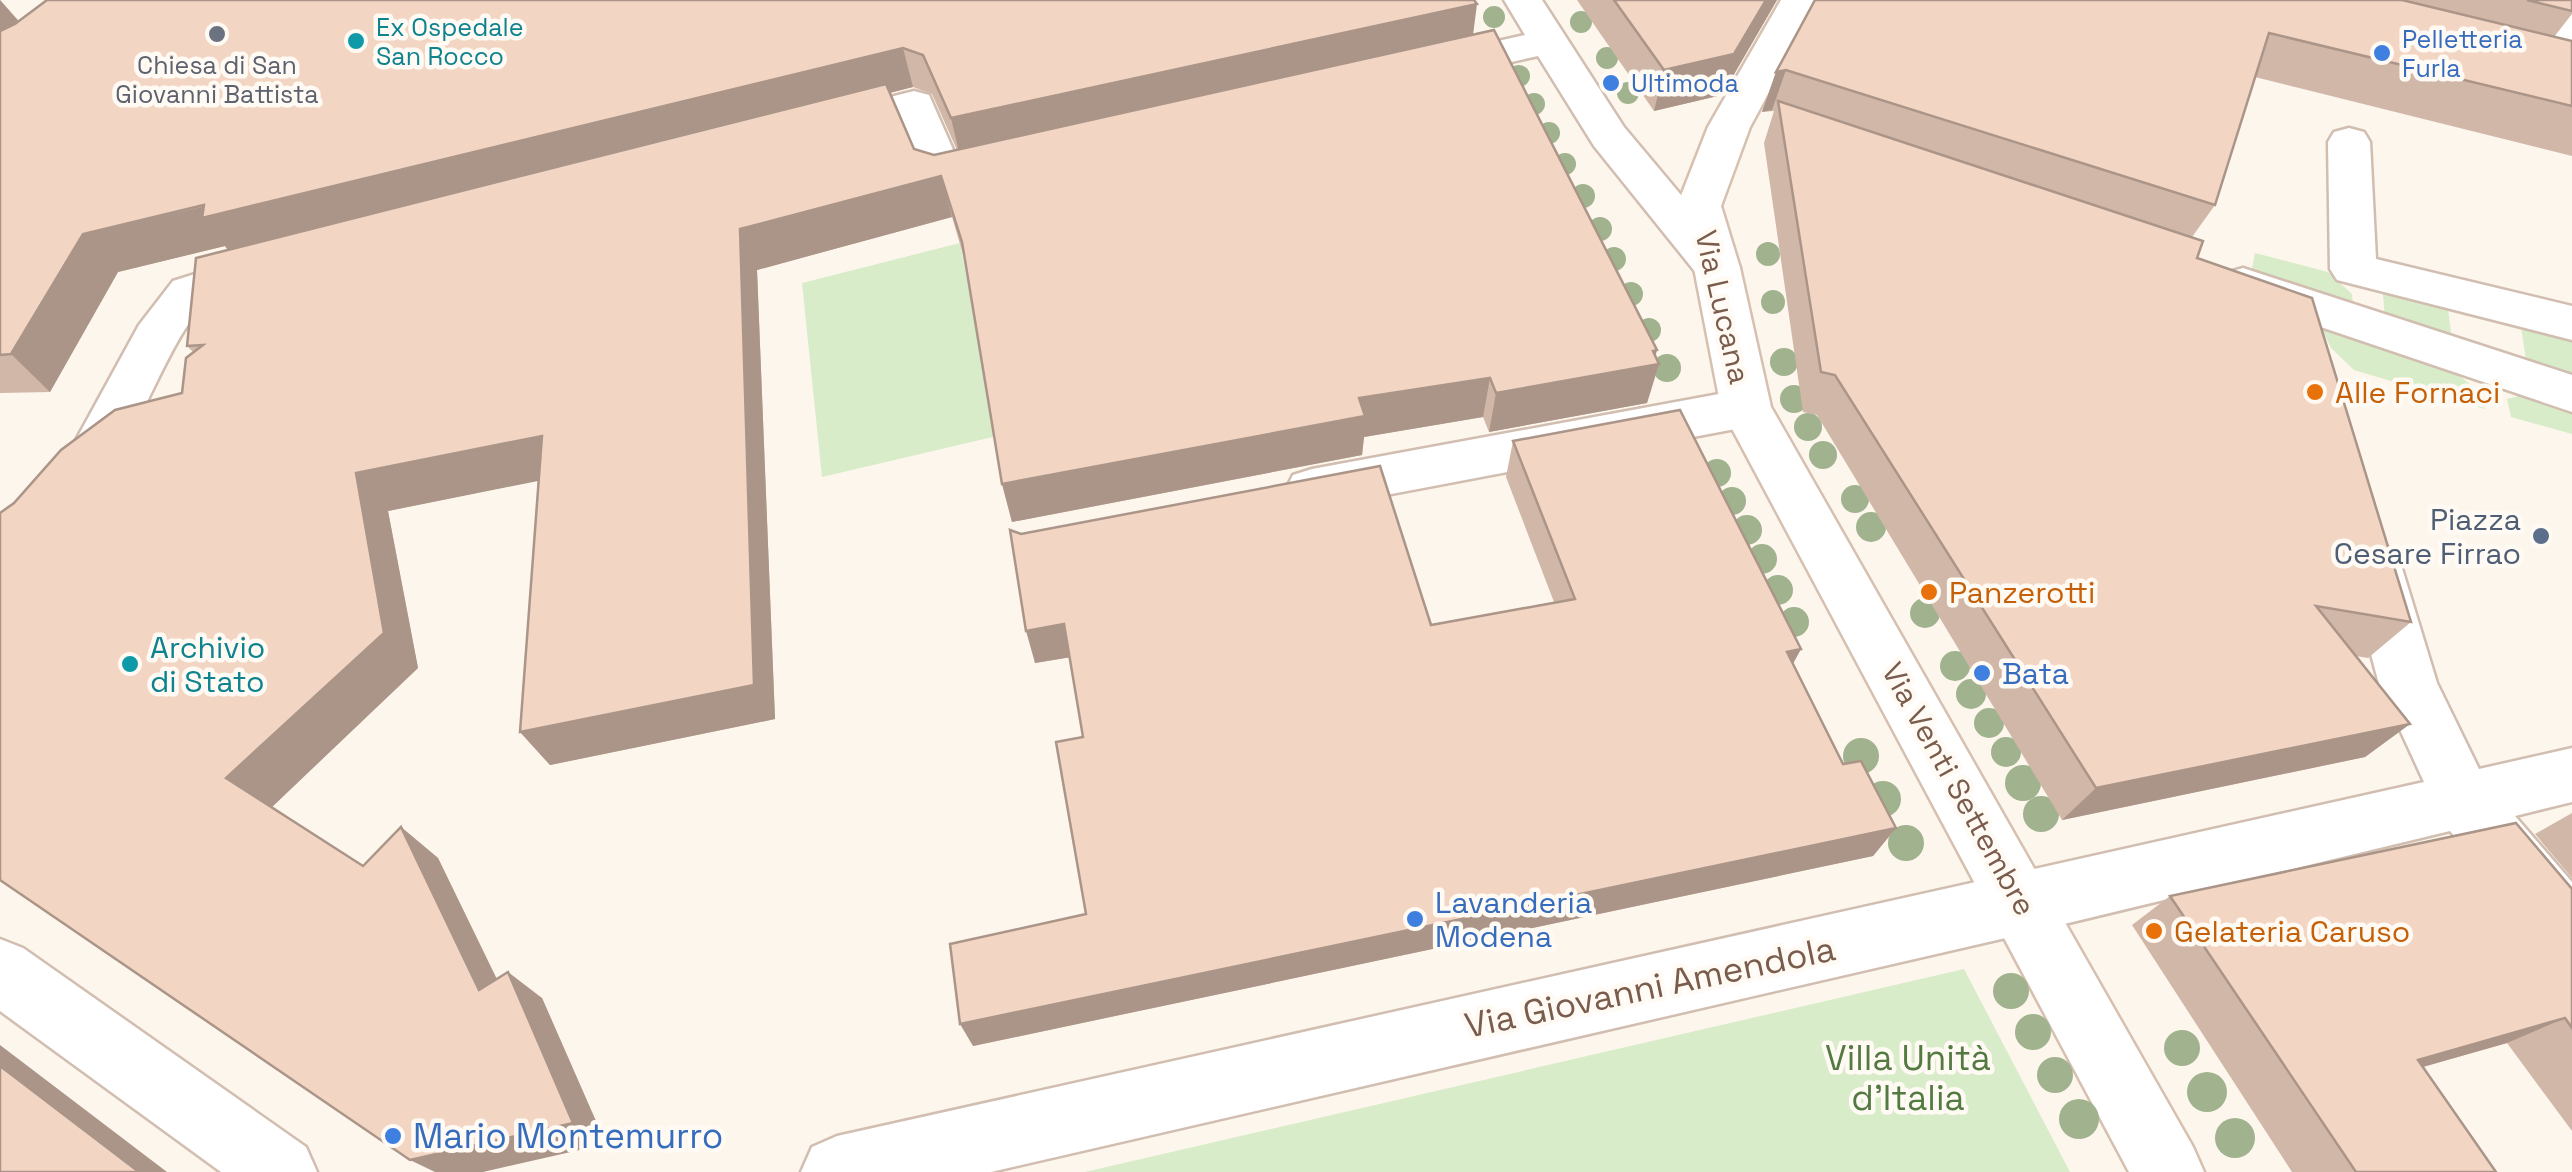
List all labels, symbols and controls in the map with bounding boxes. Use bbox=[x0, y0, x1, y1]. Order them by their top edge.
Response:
place label: Ex Ospedale San Rocco bbox=[376, 11, 524, 72]
marker: Chiesa di San Giovanni Battista bbox=[206, 23, 228, 45]
place label: Pelletteria Furla bbox=[2402, 23, 2523, 84]
marker: Ex Ospedale San Rocco bbox=[345, 30, 367, 52]
marker: Pelletteria Furla bbox=[2371, 42, 2393, 64]
place label: Chiesa di San Giovanni Battista bbox=[115, 49, 319, 110]
place label: Ultimoda bbox=[1631, 67, 1739, 99]
marker: Ultimoda bbox=[1600, 72, 1622, 94]
street label: Via Lucana bbox=[1686, 226, 1760, 388]
place label: Alle Fornaci bbox=[2335, 373, 2500, 412]
marker: Alle Fornaci bbox=[2304, 381, 2326, 403]
place label: Piazza Cesare Firrao bbox=[2334, 500, 2521, 573]
marker: Piazza Cesare Firrao bbox=[2530, 525, 2552, 547]
place label: Panzerotti bbox=[1949, 573, 2095, 612]
marker: Panzerotti bbox=[1918, 581, 1940, 603]
place label: Archivio di Stato bbox=[150, 628, 265, 701]
marker: Archivio di Stato bbox=[119, 653, 141, 675]
place label: Bata bbox=[2002, 654, 2069, 693]
street label: Via Venti Settembre bbox=[1873, 656, 2045, 922]
marker: Bata bbox=[1971, 662, 1993, 684]
place label: Lavanderia Modena bbox=[1435, 883, 1592, 956]
marker: Lavanderia Modena bbox=[1404, 908, 1426, 930]
place label: Gelateria Caruso bbox=[2174, 912, 2410, 951]
marker: Gelateria Caruso bbox=[2143, 920, 2165, 942]
street label: Via Giovanni Amendola bbox=[1461, 926, 1839, 1048]
park label: Villa Unità d’Italia bbox=[1825, 1036, 1991, 1120]
place label: Mario Montemurro bbox=[413, 1114, 724, 1158]
marker: Mario Montemurro bbox=[382, 1125, 404, 1147]

